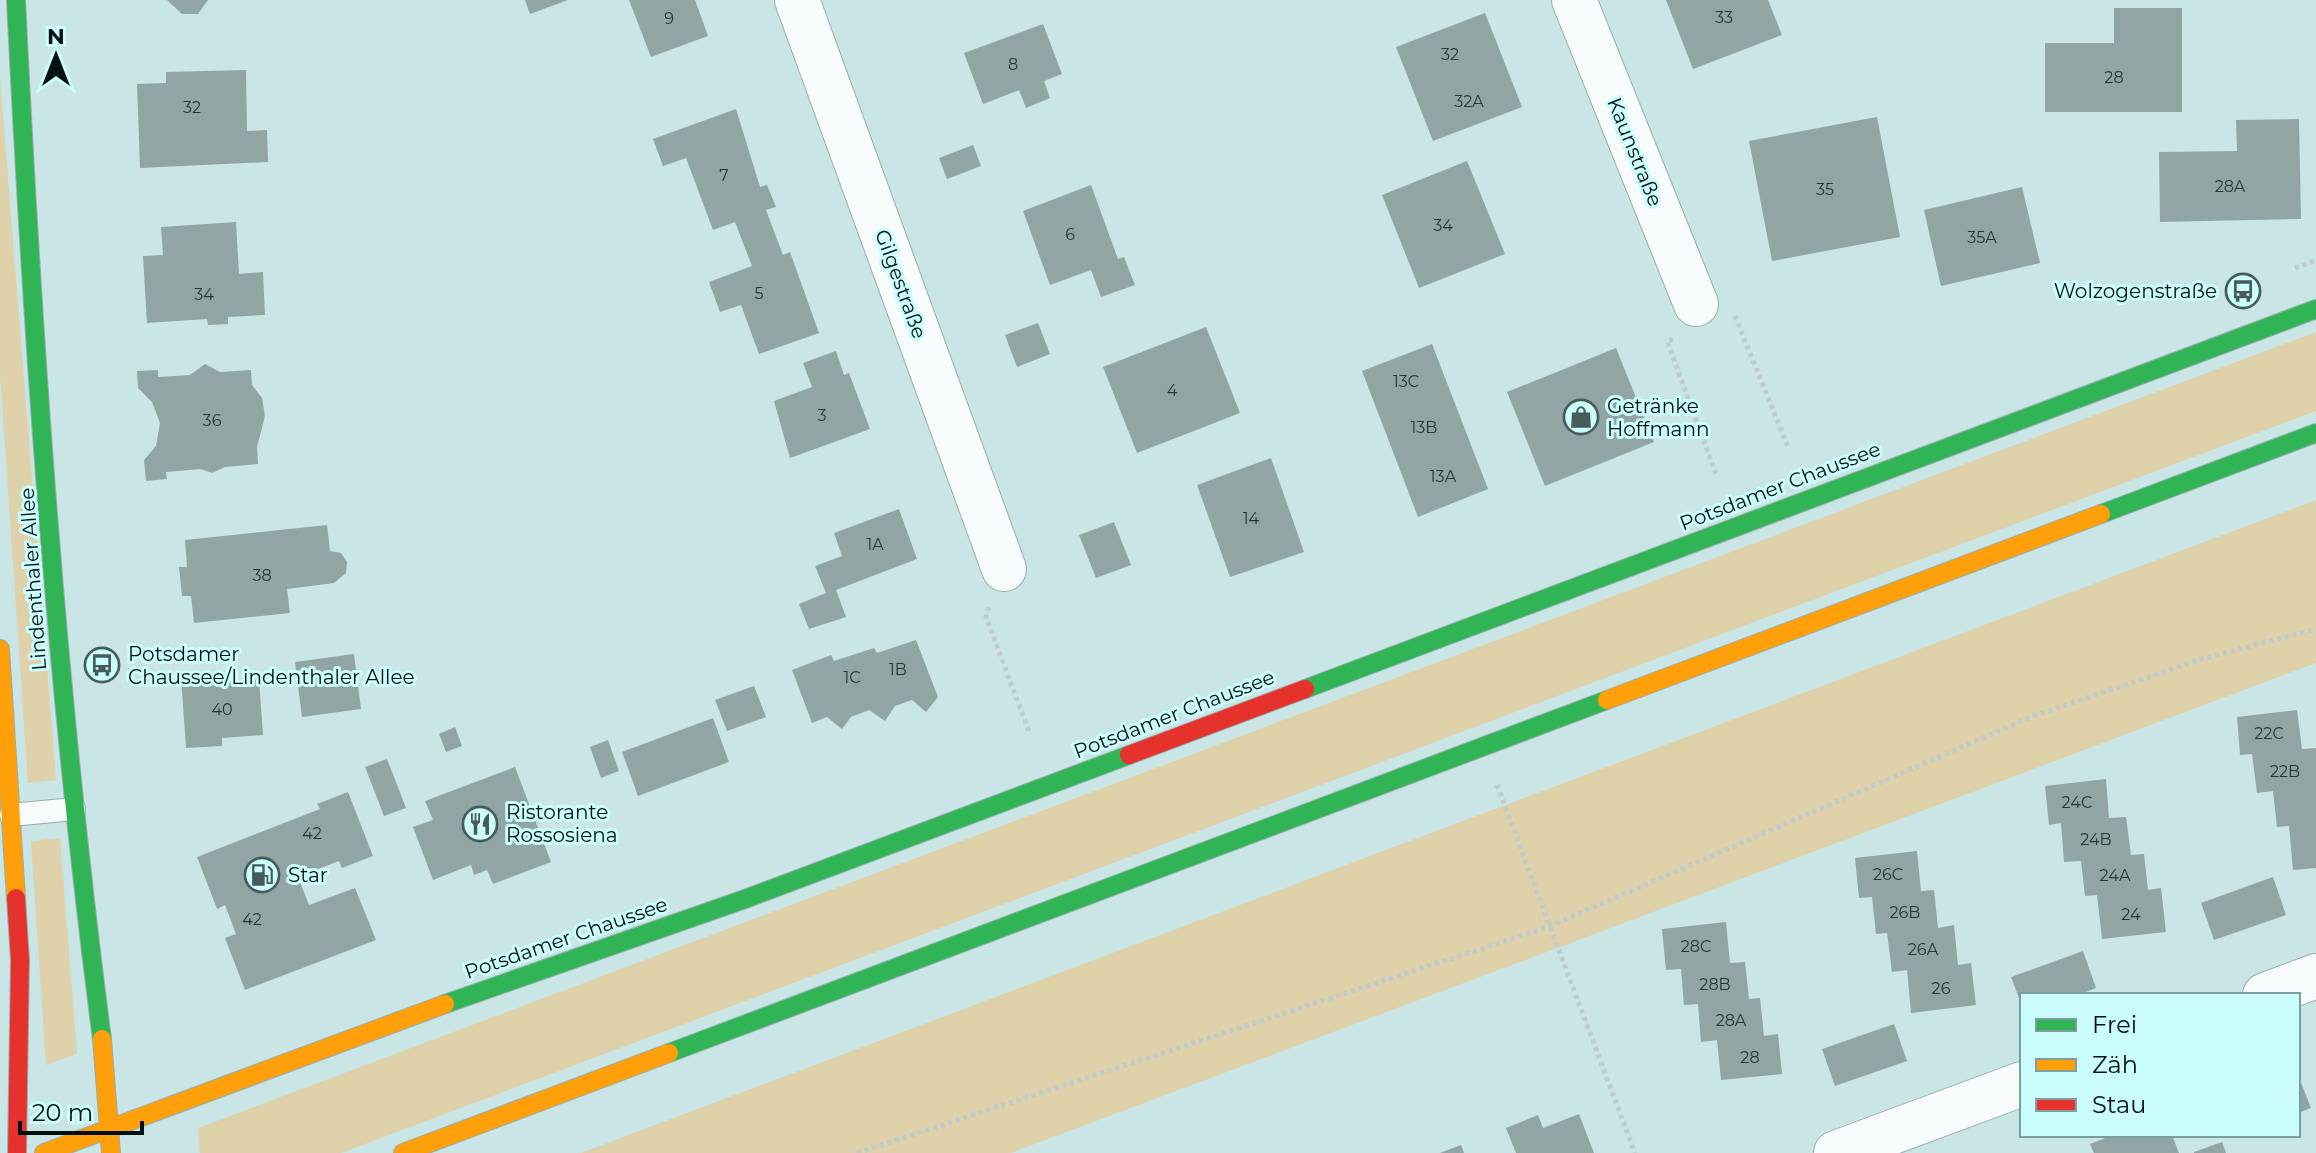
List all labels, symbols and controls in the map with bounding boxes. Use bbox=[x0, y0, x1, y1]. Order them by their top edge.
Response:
house number: 33 bbox=[1715, 8, 1733, 27]
house number: 9 bbox=[664, 9, 674, 28]
north arrow bbox=[16, 16, 96, 96]
text: N bbox=[47, 23, 65, 50]
house number: 32 bbox=[1441, 45, 1459, 64]
house number: 8 bbox=[1008, 55, 1018, 74]
house number: 28 bbox=[2104, 68, 2124, 87]
house number: 32A bbox=[1454, 92, 1484, 111]
street label: Kaunstraße bbox=[1602, 94, 1668, 210]
house number: 32 bbox=[183, 98, 201, 117]
house number: 7 bbox=[719, 166, 729, 185]
house number: 28A bbox=[2215, 177, 2246, 196]
house number: 35 bbox=[1816, 180, 1834, 199]
house number: 34 bbox=[1433, 216, 1453, 235]
house number: 6 bbox=[1065, 225, 1075, 244]
street label: Gilgestraße bbox=[870, 226, 932, 342]
house number: 35A bbox=[1967, 228, 1997, 247]
bus stop icon: Wolzogenstraße bbox=[2224, 272, 2262, 310]
place label: Wolzogenstraße bbox=[2054, 279, 2217, 303]
house number: 5 bbox=[754, 284, 764, 303]
house number: 34 bbox=[194, 285, 214, 304]
house number: 13C bbox=[1393, 372, 1419, 391]
house number: 4 bbox=[1167, 381, 1178, 400]
place label: Getränke Hoffmann bbox=[1607, 394, 1709, 441]
shop icon: Getränke Hoffmann bbox=[1562, 398, 1600, 436]
house number: 3 bbox=[817, 406, 827, 425]
house number: 36 bbox=[203, 411, 222, 430]
house number: 13B bbox=[1411, 418, 1437, 437]
street label: Potsdamer Chaussee bbox=[1676, 437, 1884, 535]
house number: 13A bbox=[1430, 467, 1457, 486]
street label: Lindenthaler Allee bbox=[15, 487, 51, 671]
house number: 14 bbox=[1243, 509, 1260, 528]
house number: 1A bbox=[866, 535, 884, 554]
house number: 38 bbox=[252, 566, 272, 585]
place label: Potsdamer Chaussee/Lindenthaler Allee bbox=[128, 642, 415, 689]
bus stop icon: Potsdamer Chaussee/Lindenthaler Allee bbox=[83, 646, 121, 684]
house number: 1B bbox=[889, 660, 907, 679]
street label: Potsdamer Chaussee bbox=[1070, 665, 1278, 763]
house number: 1C bbox=[843, 668, 861, 687]
house number: 40 bbox=[211, 700, 233, 719]
house number: 22C bbox=[2254, 724, 2284, 743]
house number: 22B bbox=[2270, 762, 2300, 781]
house number: 24C bbox=[2062, 793, 2092, 812]
place label: Ristorante Rossosiena bbox=[506, 800, 618, 847]
restaurant icon: Ristorante Rossosiena bbox=[461, 805, 499, 843]
house number: 42 bbox=[302, 824, 322, 843]
house number: 24B bbox=[2080, 830, 2112, 849]
fuel station icon: Star bbox=[243, 856, 281, 894]
place label: Star bbox=[288, 863, 328, 887]
house number: 26C bbox=[1873, 865, 1903, 884]
house number: 24A bbox=[2100, 866, 2131, 885]
street label: Potsdamer Chaussee bbox=[461, 892, 671, 984]
house number: 26B bbox=[1890, 903, 1920, 922]
house number: 24 bbox=[2121, 905, 2141, 924]
house number: 42 bbox=[242, 910, 262, 929]
house number: 28C bbox=[1681, 937, 1711, 956]
house number: 26A bbox=[1908, 940, 1939, 959]
house number: 28B bbox=[1699, 975, 1731, 994]
house number: 26 bbox=[1932, 979, 1951, 998]
legend bbox=[2020, 993, 2300, 1137]
text: Frei bbox=[2092, 1010, 2137, 1039]
house number: 28A bbox=[1716, 1011, 1747, 1030]
house number: 28 bbox=[1740, 1048, 1760, 1067]
text: Zäh bbox=[2092, 1050, 2138, 1079]
scale bar bbox=[20, 1085, 142, 1135]
text: Stau bbox=[2092, 1090, 2146, 1119]
text: 20 m bbox=[32, 1098, 93, 1127]

